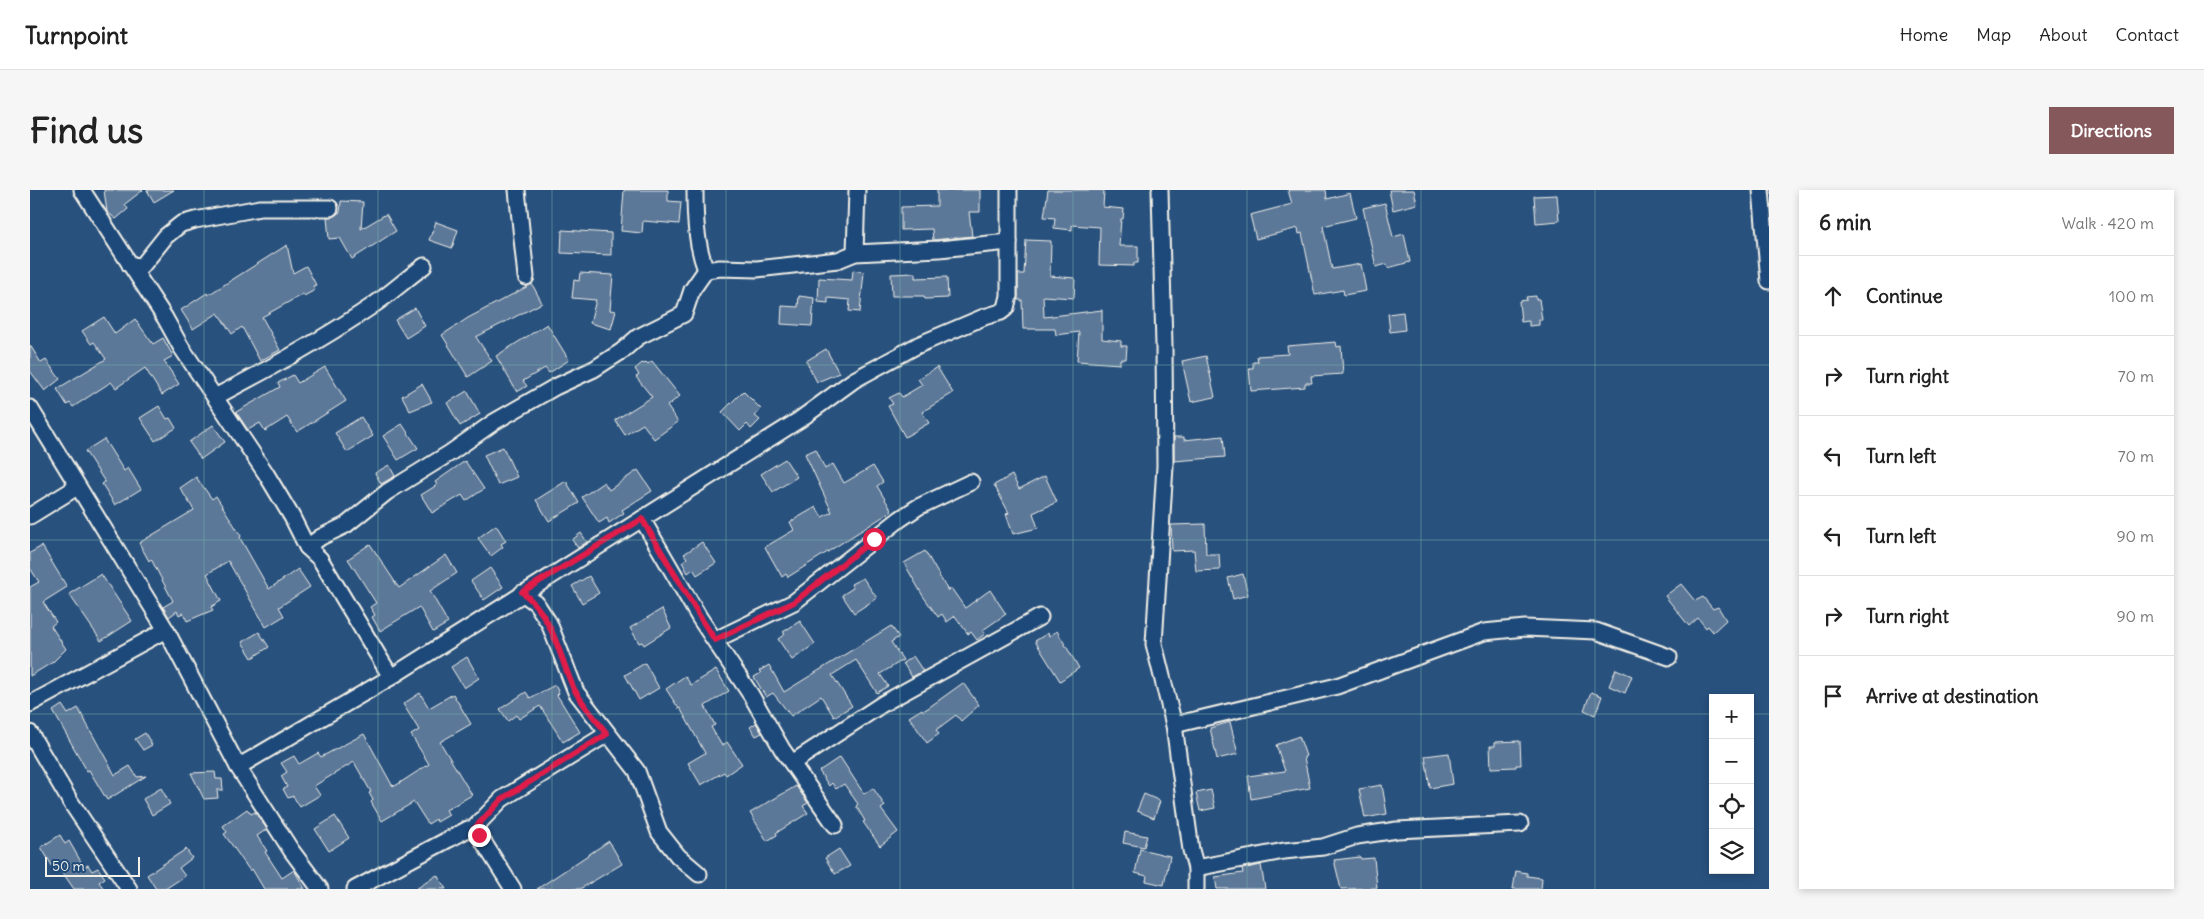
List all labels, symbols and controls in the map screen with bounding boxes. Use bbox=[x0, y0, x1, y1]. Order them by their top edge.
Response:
text: Turnpoint bbox=[25, 20, 128, 50]
text: Home bbox=[1900, 23, 1948, 46]
text: Map bbox=[1976, 23, 2011, 46]
text: About bbox=[2039, 23, 2087, 46]
text: Contact bbox=[2115, 23, 2179, 46]
button: Directions bbox=[2049, 107, 2174, 154]
text: Find us bbox=[30, 108, 143, 152]
text: 6 min bbox=[1819, 209, 1871, 236]
text: Walk · 420 m bbox=[2062, 213, 2154, 233]
icon: ahead bbox=[1819, 282, 1847, 310]
text: Continue bbox=[1866, 284, 1943, 308]
text: 100 m bbox=[2109, 286, 2154, 306]
icon: right bbox=[1819, 362, 1847, 390]
text: Turn right bbox=[1866, 364, 1949, 388]
text: 70 m bbox=[2118, 366, 2154, 386]
icon: left bbox=[1819, 442, 1847, 470]
text: Turn left bbox=[1866, 444, 1936, 468]
text: 70 m bbox=[2118, 446, 2154, 466]
icon: left bbox=[1819, 522, 1847, 550]
text: Turn left bbox=[1866, 524, 1936, 548]
text: 90 m bbox=[2116, 526, 2154, 546]
route start bbox=[863, 528, 886, 551]
icon: right bbox=[1819, 602, 1847, 630]
text: Turn right bbox=[1866, 604, 1949, 628]
text: 90 m bbox=[2116, 606, 2154, 626]
icon: arrive bbox=[1819, 682, 1847, 710]
text: Arrive at destination bbox=[1866, 684, 2039, 708]
map controls bbox=[1709, 694, 1754, 874]
button: + bbox=[1709, 694, 1754, 739]
button: − bbox=[1709, 739, 1754, 784]
button: locate bbox=[1709, 784, 1754, 829]
route end bbox=[468, 824, 491, 847]
button: layers bbox=[1709, 829, 1754, 874]
scale bar bbox=[45, 854, 140, 877]
text: 50 m bbox=[52, 857, 85, 875]

